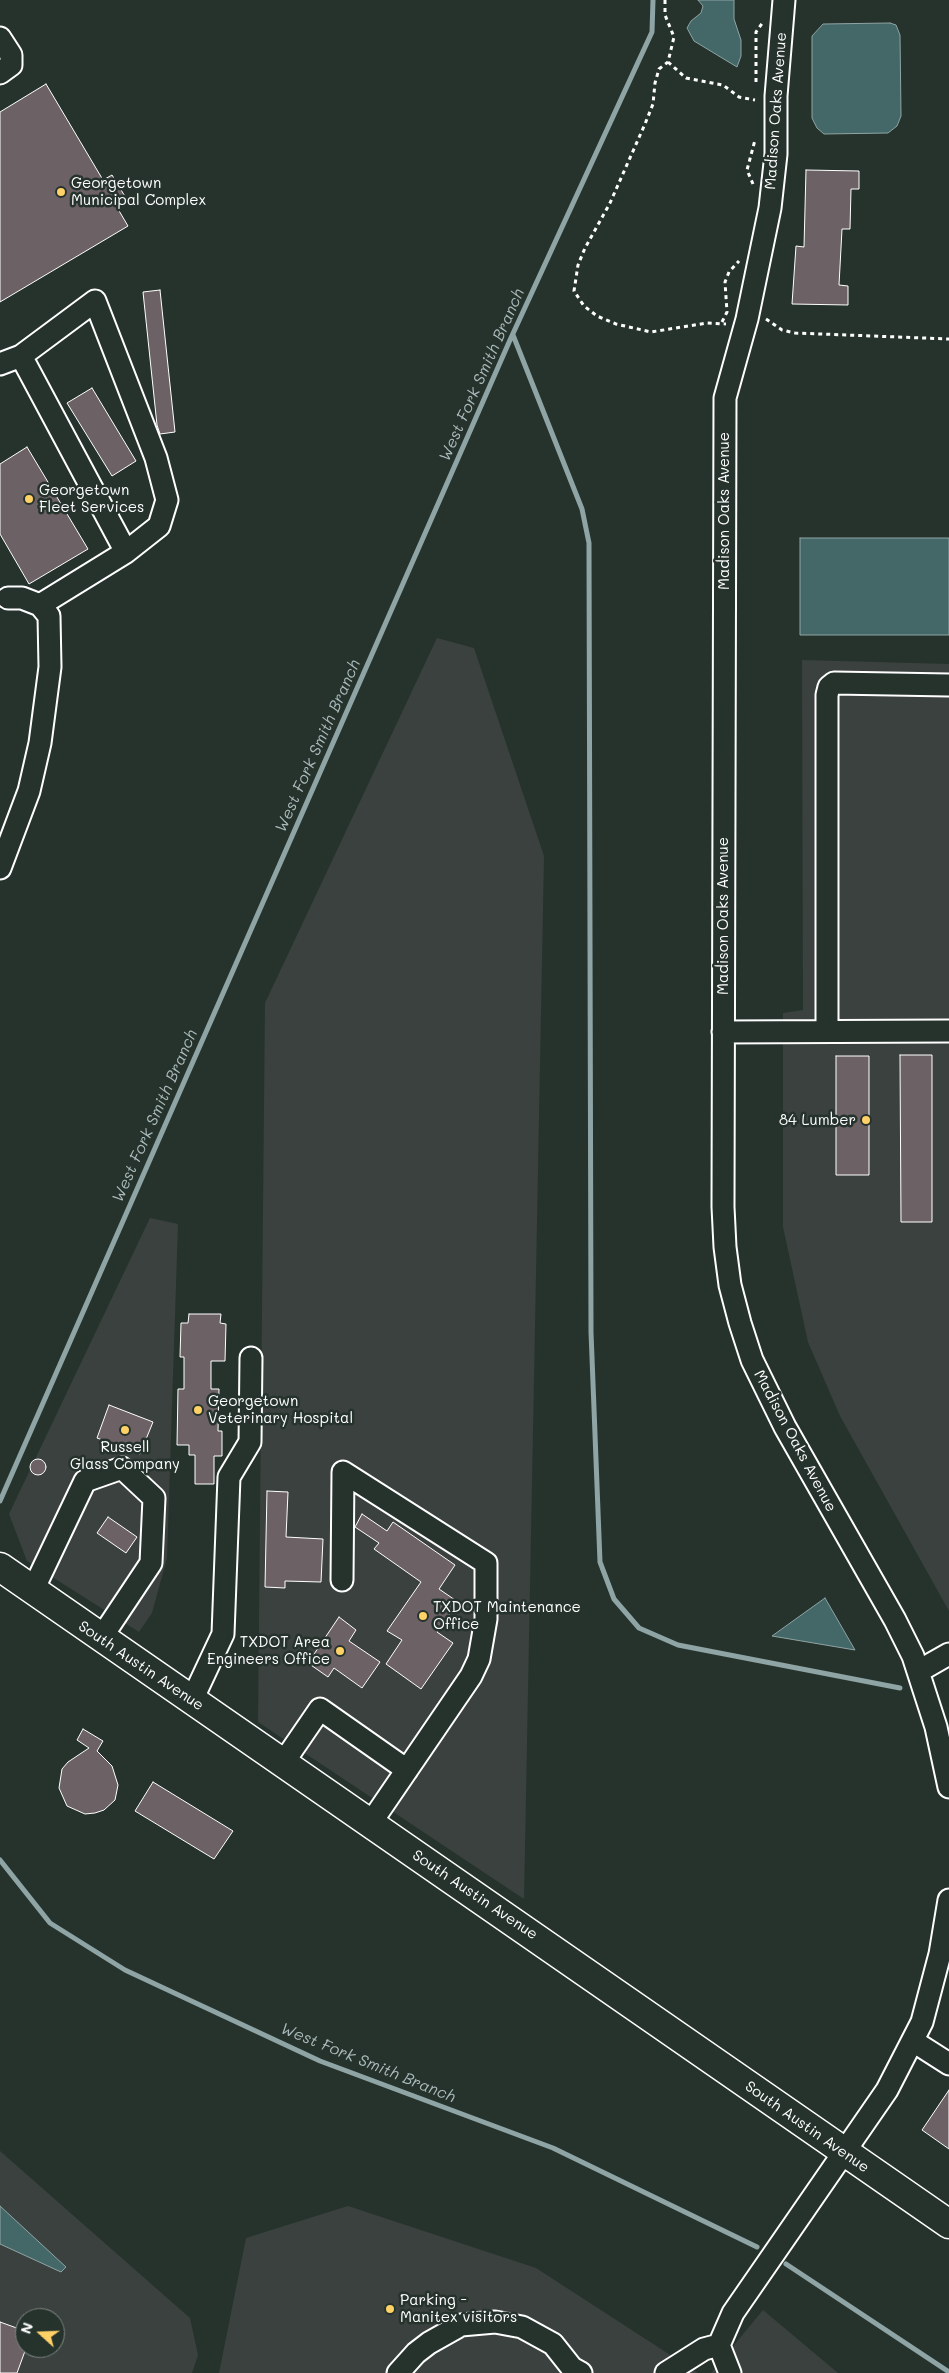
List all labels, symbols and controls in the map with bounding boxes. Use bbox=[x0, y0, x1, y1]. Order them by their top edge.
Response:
street label: Madison Oaks Avenue bbox=[762, 32, 790, 190]
place label: Georgetown Municipal Complex bbox=[71, 174, 206, 209]
marker: Georgetown Municipal Complex bbox=[55, 186, 67, 198]
water label: West Fork Smith Branch bbox=[435, 286, 529, 464]
street label: Madison Oaks Avenue bbox=[715, 432, 733, 590]
place label: Georgetown Fleet Services bbox=[39, 481, 144, 516]
marker: Georgetown Fleet Services bbox=[23, 493, 35, 505]
water label: West Fork Smith Branch bbox=[271, 657, 365, 835]
street label: Madison Oaks Avenue bbox=[714, 837, 732, 995]
water label: West Fork Smith Branch bbox=[108, 1027, 202, 1205]
place label: 84 Lumber bbox=[779, 1111, 856, 1129]
marker: 84 Lumber bbox=[860, 1114, 872, 1126]
street label: Madison Oaks Avenue bbox=[750, 1367, 840, 1515]
place label: Georgetown Veterinary Hospital bbox=[208, 1392, 353, 1427]
marker: Georgetown Veterinary Hospital bbox=[192, 1404, 204, 1416]
marker: Russell Glass Company bbox=[119, 1424, 131, 1436]
place label: Russell Glass Company bbox=[70, 1438, 180, 1473]
place label: TXDOT Maintenance Office bbox=[433, 1598, 581, 1633]
marker: TXDOT Maintenance Office bbox=[417, 1610, 429, 1622]
street label: South Austin Avenue bbox=[75, 1617, 207, 1715]
place label: TXDOT Area Engineers Office bbox=[207, 1633, 330, 1668]
marker: TXDOT Area Engineers Office bbox=[334, 1645, 346, 1657]
street label: South Austin Avenue bbox=[409, 1846, 541, 1944]
water label: West Fork Smith Branch bbox=[278, 2019, 458, 2107]
street label: South Austin Avenue bbox=[741, 2077, 873, 2177]
place label: Parking - Manitex visitors bbox=[400, 2291, 517, 2326]
marker: Parking - Manitex visitors bbox=[384, 2303, 396, 2315]
north arrow bbox=[15, 2308, 65, 2358]
text: N bbox=[16, 2320, 37, 2336]

